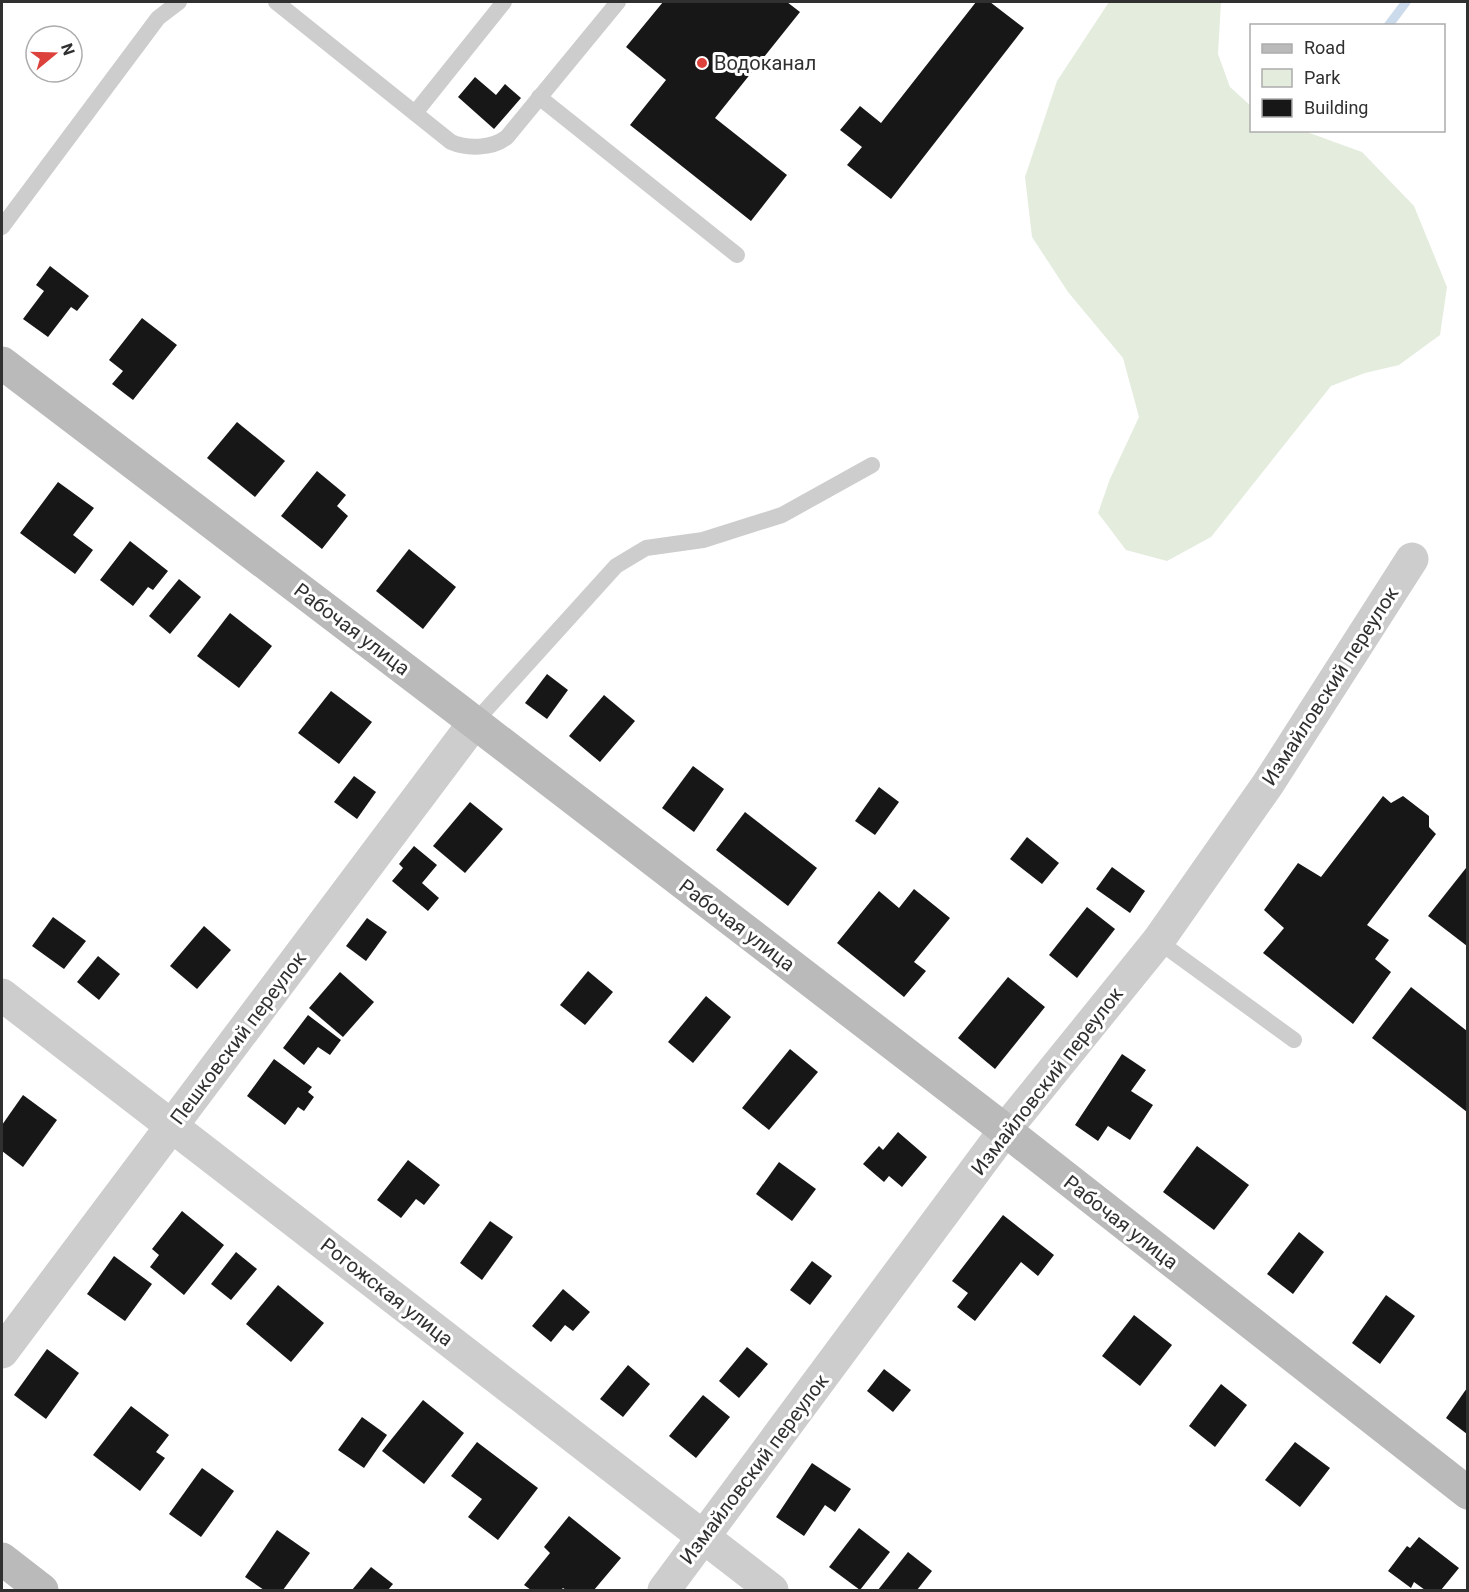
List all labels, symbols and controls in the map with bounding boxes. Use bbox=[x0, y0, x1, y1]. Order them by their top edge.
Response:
north arrow bbox=[24, 24, 84, 84]
legend bbox=[1250, 24, 1445, 132]
text: Road bbox=[1304, 37, 1345, 58]
text: N bbox=[57, 41, 79, 58]
place label: Водоканал bbox=[714, 51, 816, 75]
marker: Водоканал bbox=[695, 56, 709, 70]
text: Park bbox=[1304, 67, 1341, 88]
text: Building bbox=[1304, 97, 1368, 118]
street label: Рабочая улица bbox=[289, 578, 415, 680]
street label: Измайловский переулок bbox=[1257, 582, 1403, 790]
street label: Рабочая улица bbox=[674, 874, 800, 976]
street label: Пешковский переулок bbox=[165, 947, 311, 1129]
street label: Измайловский переулок bbox=[966, 982, 1128, 1180]
street label: Рабочая улица bbox=[1059, 1170, 1183, 1274]
street label: Рогожская улица bbox=[316, 1233, 458, 1351]
street label: Измайловский переулок bbox=[675, 1369, 834, 1569]

